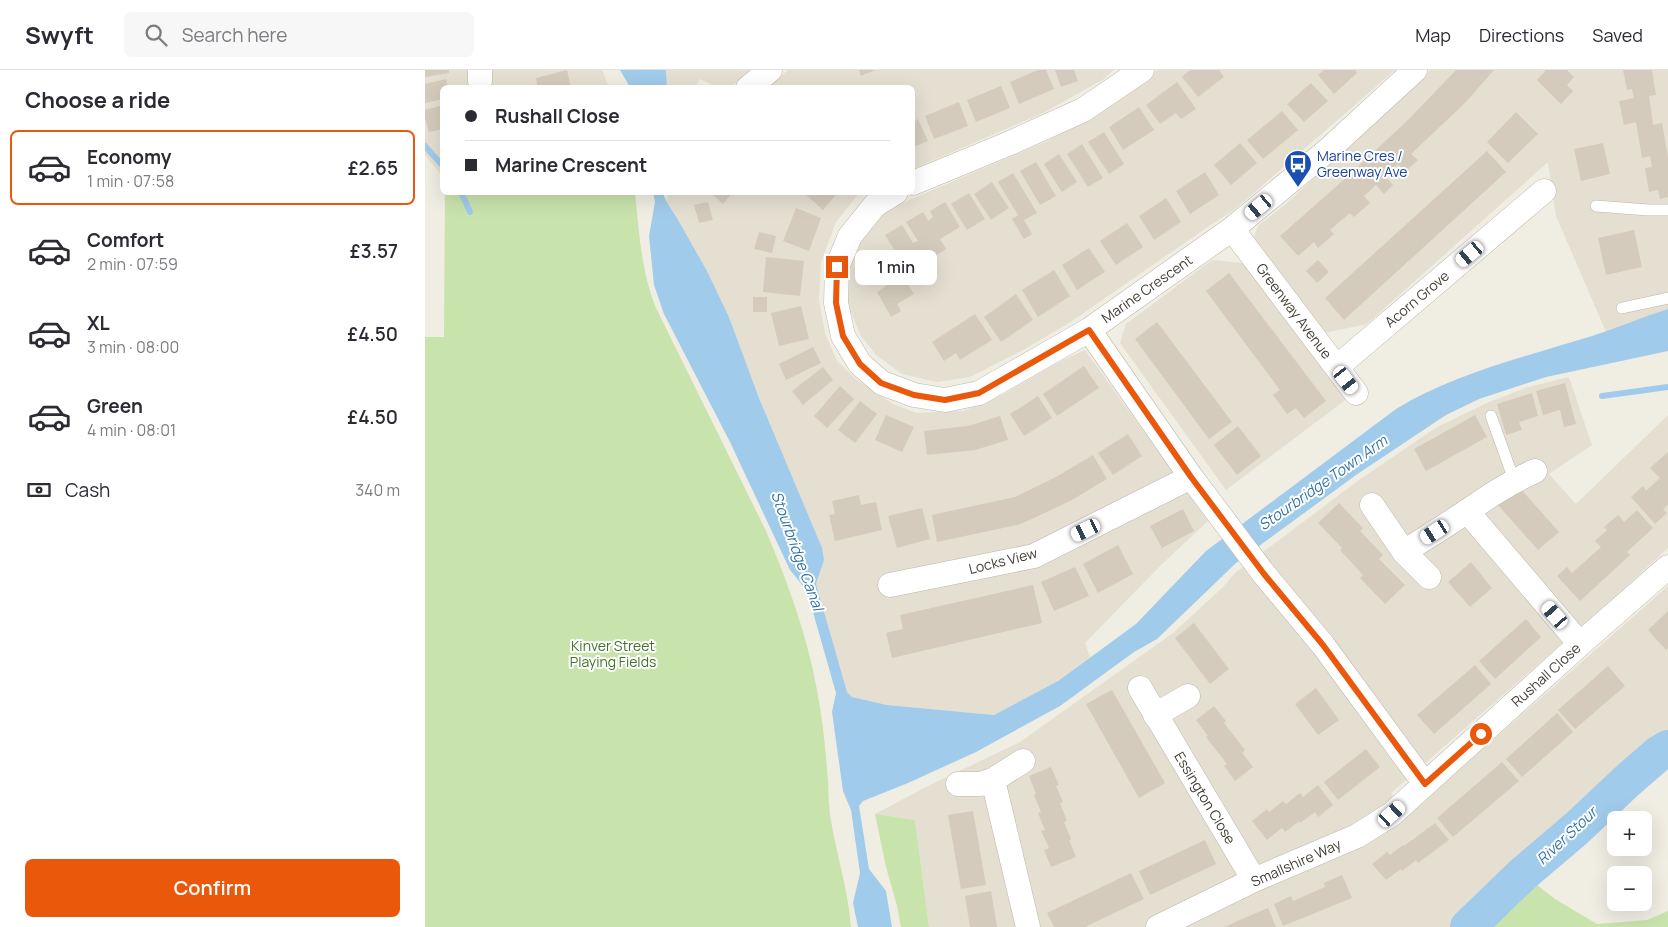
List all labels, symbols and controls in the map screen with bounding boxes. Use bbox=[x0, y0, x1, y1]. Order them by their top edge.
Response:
search box bbox=[124, 12, 474, 57]
text: Swyft bbox=[25, 18, 94, 51]
icon: search bbox=[142, 21, 170, 49]
text: Search here bbox=[182, 22, 287, 48]
text: Map bbox=[1415, 23, 1451, 47]
text: Directions bbox=[1479, 23, 1564, 47]
text: Saved bbox=[1592, 23, 1643, 47]
text: Choose a ride bbox=[25, 85, 170, 115]
text: Rushall Close bbox=[495, 103, 620, 129]
text: Economy bbox=[87, 144, 171, 170]
icon: car bbox=[27, 145, 72, 190]
place label: Marine Cres / Greenway Ave bbox=[1317, 146, 1407, 181]
bus stop icon: Marine Cres / Greenway Ave bbox=[1283, 149, 1313, 188]
text: Marine Crescent bbox=[495, 152, 647, 178]
text: £2.65 bbox=[348, 155, 398, 181]
text: 1 min · 07:58 bbox=[87, 170, 174, 192]
car bbox=[1242, 192, 1275, 222]
text: Comfort bbox=[87, 227, 164, 253]
icon: car bbox=[27, 228, 72, 273]
text: £3.57 bbox=[350, 238, 398, 264]
car bbox=[1453, 239, 1486, 269]
callout: 1 min bbox=[855, 250, 937, 284]
street label: Marine Crescent bbox=[1097, 250, 1196, 327]
text: 2 min · 07:59 bbox=[87, 253, 178, 275]
route end bbox=[826, 256, 848, 278]
text: 1 min bbox=[877, 256, 915, 278]
street label: Greenway Avenue bbox=[1252, 259, 1337, 362]
street label: Acorn Grove bbox=[1380, 266, 1453, 331]
text: XL bbox=[87, 310, 110, 336]
icon: car bbox=[27, 311, 72, 356]
text: £4.50 bbox=[347, 321, 398, 347]
text: 3 min · 08:00 bbox=[87, 336, 179, 358]
car bbox=[1330, 364, 1361, 396]
text: Green bbox=[87, 393, 143, 419]
icon: car bbox=[27, 394, 72, 439]
text: £4.50 bbox=[347, 404, 398, 430]
text: 4 min · 08:01 bbox=[87, 419, 176, 441]
water label: Stourbridge Town Arm bbox=[1254, 429, 1392, 535]
icon: cash bbox=[25, 476, 53, 504]
text: Cash bbox=[65, 477, 110, 503]
text: 340 m bbox=[355, 479, 400, 501]
water label: Stourbridge Canal bbox=[766, 488, 830, 616]
car bbox=[1069, 517, 1102, 543]
car bbox=[1418, 518, 1451, 546]
street label: Locks View bbox=[967, 543, 1039, 578]
car bbox=[1539, 599, 1570, 631]
park label: Kinver Street Playing Fields bbox=[570, 636, 656, 671]
street label: Rushall Close bbox=[1507, 638, 1584, 711]
route start bbox=[1470, 723, 1492, 745]
street label: Essington Close bbox=[1170, 748, 1240, 847]
car bbox=[1375, 798, 1408, 830]
water label: River Stour bbox=[1532, 800, 1603, 869]
map controls bbox=[1607, 811, 1652, 911]
button: + bbox=[1607, 811, 1652, 856]
street label: Smallshire Way bbox=[1248, 834, 1344, 891]
button: Confirm bbox=[25, 859, 400, 917]
button: − bbox=[1607, 866, 1652, 911]

